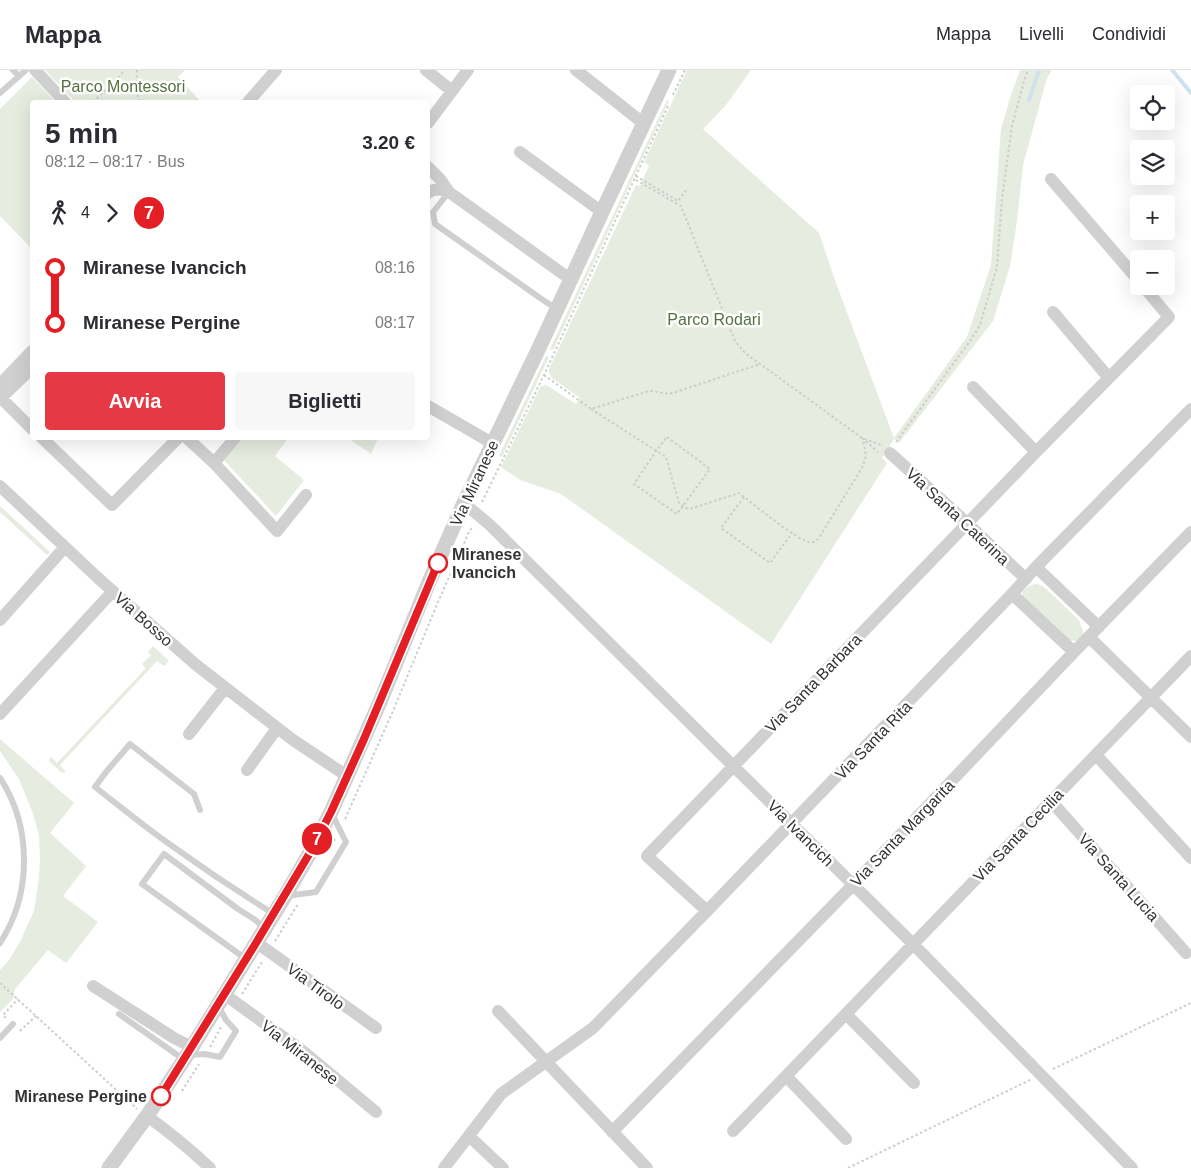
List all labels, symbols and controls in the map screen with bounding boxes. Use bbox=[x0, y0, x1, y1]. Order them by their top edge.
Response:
text: Mappa bbox=[25, 21, 101, 48]
text: Mappa bbox=[936, 24, 991, 44]
text: Livelli bbox=[1019, 24, 1064, 44]
text: Condividi bbox=[1092, 24, 1166, 44]
park label: Parco Montessori bbox=[61, 78, 185, 95]
map controls bbox=[1130, 85, 1175, 295]
button: locate bbox=[1130, 85, 1175, 130]
text: 5 min bbox=[45, 118, 118, 149]
text: 3.20 € bbox=[362, 132, 415, 153]
button: layers bbox=[1130, 140, 1175, 185]
text: 08:12 – 08:17 · Bus bbox=[45, 153, 185, 170]
button: + bbox=[1130, 195, 1175, 240]
icon: walk bbox=[45, 199, 73, 227]
icon: forward bbox=[98, 199, 126, 227]
text: 7 bbox=[144, 203, 154, 223]
text: 4 bbox=[81, 204, 90, 221]
button: − bbox=[1130, 250, 1175, 295]
text: Miranese Ivancich bbox=[83, 257, 247, 278]
text: 08:16 bbox=[375, 259, 415, 276]
park label: Parco Rodari bbox=[667, 311, 761, 328]
text: Miranese Pergine bbox=[83, 312, 240, 333]
text: 08:17 bbox=[375, 314, 415, 331]
button: Avvia bbox=[45, 372, 225, 430]
button: Biglietti bbox=[235, 372, 415, 430]
street label: Via Miranese bbox=[447, 437, 502, 529]
street label: Via Santa Caterina bbox=[903, 464, 1013, 568]
place label: Miranese Ivancich bbox=[452, 546, 521, 581]
marker: Miranese Ivancich bbox=[428, 553, 448, 573]
street label: Via Bosso bbox=[111, 589, 176, 650]
street label: Via Santa Barbara bbox=[762, 630, 865, 736]
street label: Via Santa Rita bbox=[832, 698, 915, 783]
street label: Via Santa Margarita bbox=[847, 777, 958, 890]
street label: Via Santa Cecilia bbox=[970, 786, 1067, 885]
street label: Via Ivancich bbox=[764, 797, 837, 870]
line badge: 7 bbox=[301, 823, 333, 855]
text: 7 bbox=[312, 829, 322, 849]
street label: Via Santa Lucia bbox=[1075, 830, 1162, 925]
street label: Via Tirolo bbox=[284, 960, 348, 1013]
street label: Via Miranese bbox=[258, 1017, 342, 1088]
marker: Miranese Pergine bbox=[151, 1086, 171, 1106]
place label: Miranese Pergine bbox=[15, 1088, 147, 1105]

